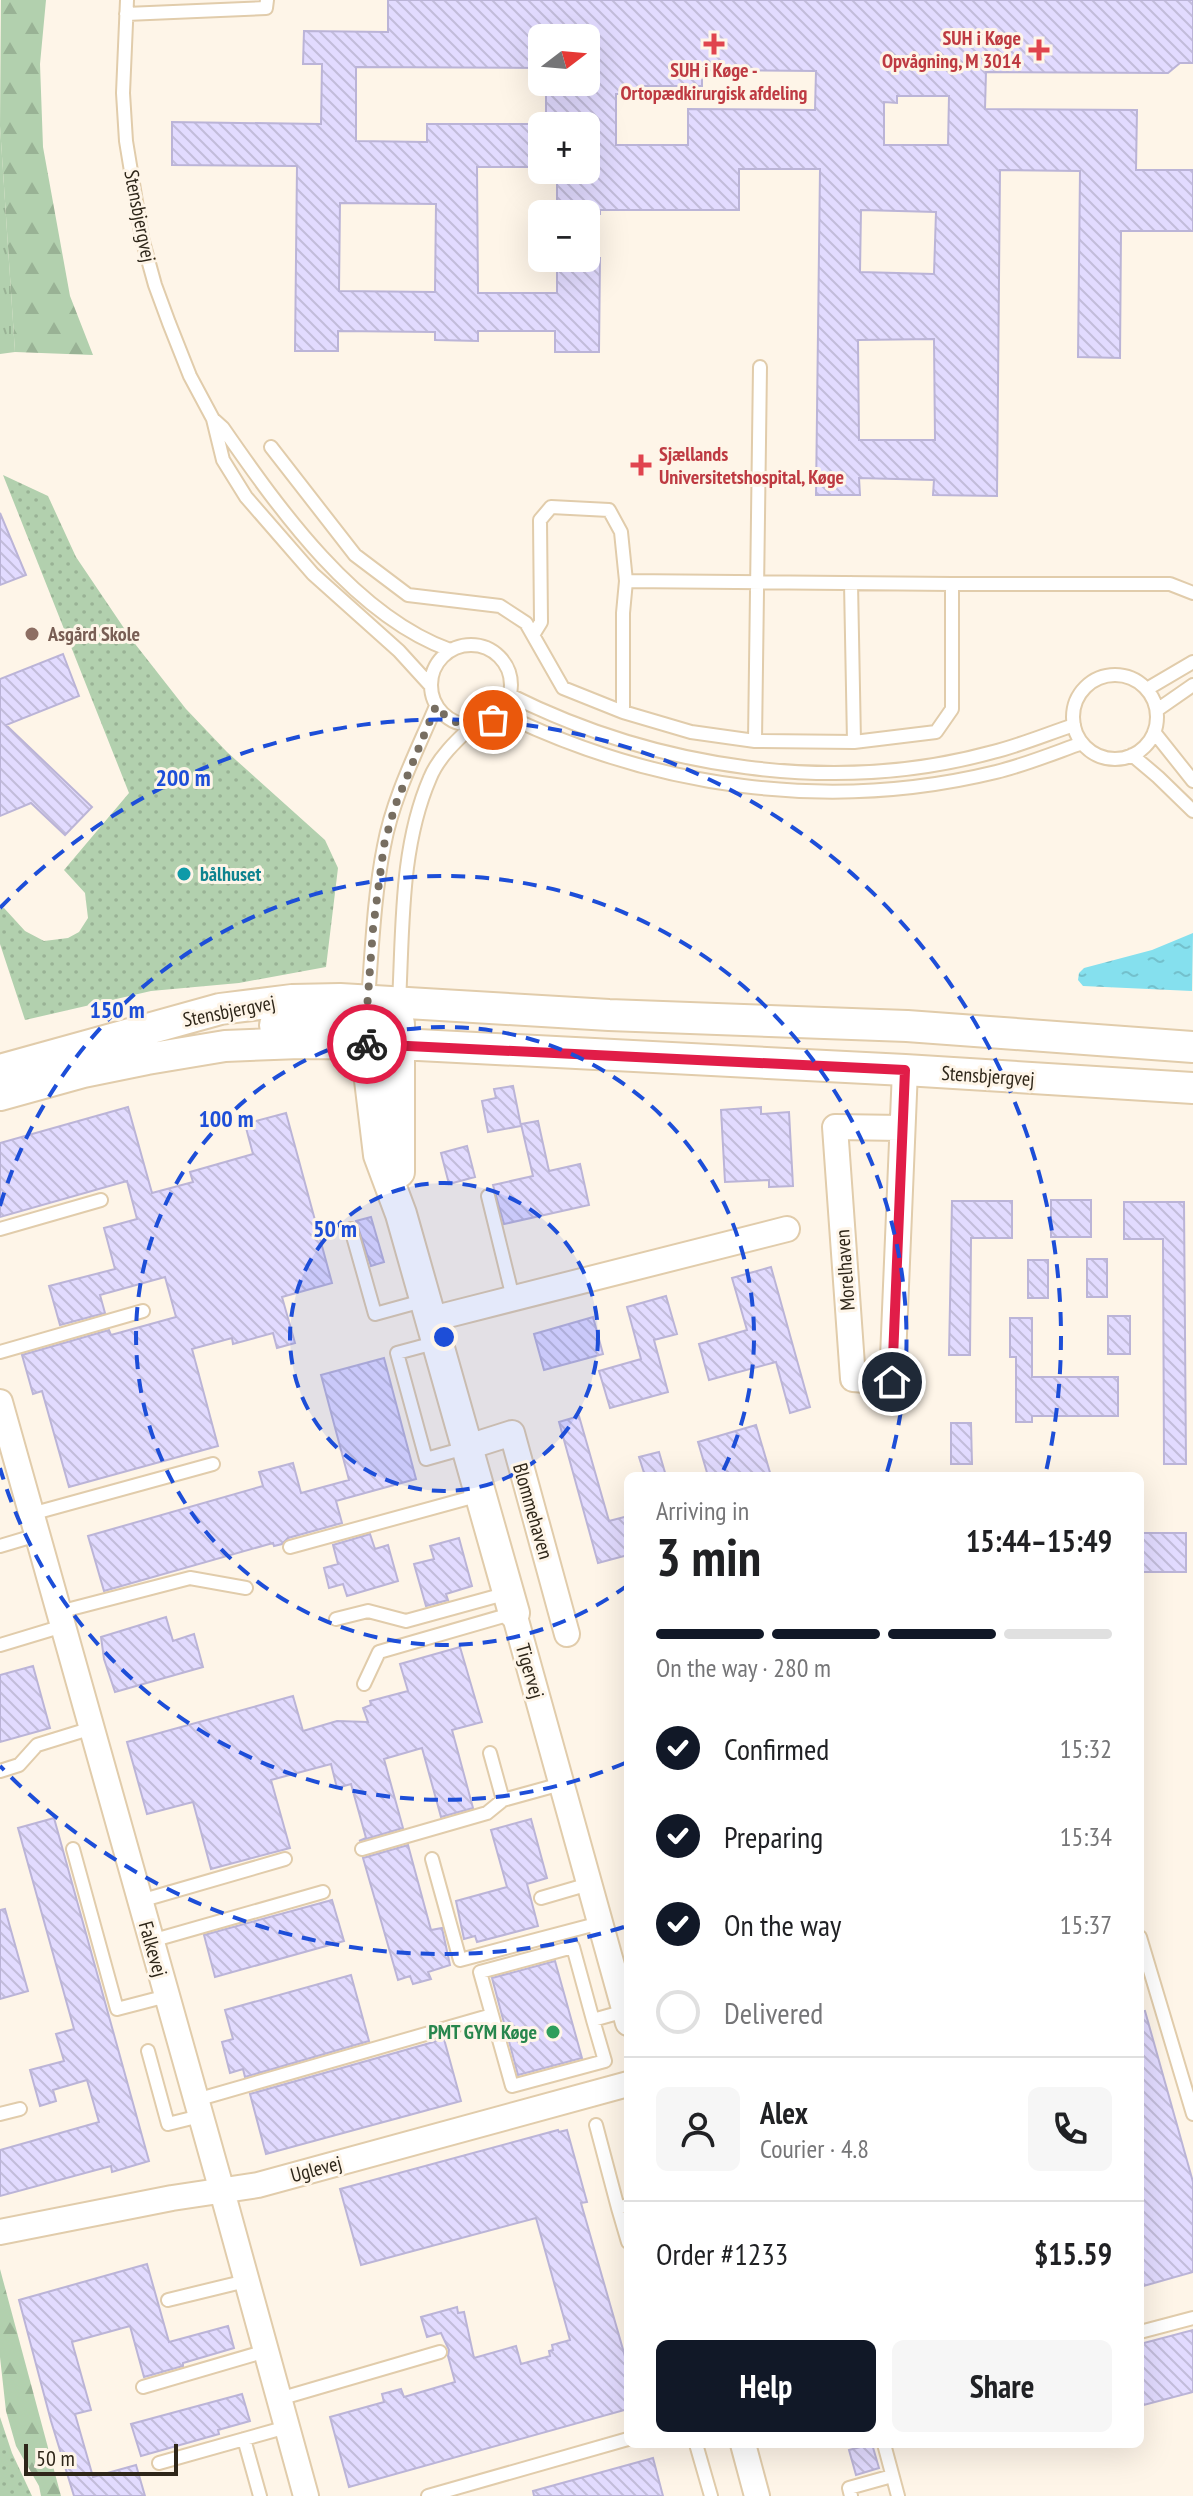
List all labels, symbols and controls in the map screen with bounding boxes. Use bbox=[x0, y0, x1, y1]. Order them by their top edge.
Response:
north arrow bbox=[528, 24, 600, 96]
map controls bbox=[528, 24, 600, 272]
place label: SUH i Køge Opvågning, M 3014 bbox=[882, 25, 1021, 74]
marker: SUH i Køge - Ortopædkirurgisk afdeling bbox=[703, 33, 725, 55]
marker: SUH i Køge Opvågning, M 3014 bbox=[1028, 39, 1050, 61]
place label: SUH i Køge - Ortopædkirurgisk afdeling bbox=[621, 57, 808, 106]
button: + bbox=[528, 112, 600, 184]
street label: Stensbjergvej bbox=[118, 168, 162, 264]
button: − bbox=[528, 200, 600, 272]
place label: Sjællands Universitetshospital, Køge bbox=[659, 441, 844, 490]
marker: Sjællands Universitetshospital, Køge bbox=[630, 454, 652, 476]
place label: Asgård Skole bbox=[47, 621, 140, 647]
marker: Asgård Skole bbox=[23, 625, 41, 643]
pin bbox=[459, 686, 527, 754]
icon: bag bbox=[471, 698, 515, 742]
text: 200 m bbox=[155, 762, 211, 793]
place label: bålhuset bbox=[200, 861, 261, 887]
marker: bålhuset bbox=[175, 865, 193, 883]
street label: Stensbjergvej bbox=[181, 989, 277, 1033]
text: 150 m bbox=[89, 994, 145, 1025]
courier bbox=[327, 1004, 407, 1084]
icon: bike bbox=[345, 1022, 389, 1066]
street label: Stensbjergvej bbox=[941, 1060, 1035, 1092]
text: 100 m bbox=[198, 1103, 254, 1134]
text: 50 m bbox=[313, 1213, 357, 1244]
street label: Morelhaven bbox=[829, 1228, 861, 1312]
centre of rings bbox=[430, 1323, 458, 1351]
pin bbox=[858, 1348, 926, 1416]
icon: home bbox=[870, 1360, 914, 1404]
street label: Blommehaven bbox=[507, 1460, 559, 1562]
text: Arriving in bbox=[656, 1494, 749, 1527]
text: 15:44–15:49 bbox=[966, 1521, 1112, 1560]
text: 3 min bbox=[656, 1523, 761, 1590]
street label: Tigervej bbox=[510, 1641, 550, 1701]
text: On the way · 280 m bbox=[656, 1651, 831, 1684]
icon: check bbox=[656, 1726, 700, 1770]
text: Confirmed bbox=[724, 1729, 829, 1768]
text: 15:32 bbox=[1060, 1732, 1112, 1765]
icon: check bbox=[656, 1814, 700, 1858]
text: Preparing bbox=[724, 1817, 823, 1856]
text: 15:34 bbox=[1060, 1820, 1112, 1853]
icon: check bbox=[656, 1902, 700, 1946]
text: On the way bbox=[724, 1905, 841, 1944]
text: 15:37 bbox=[1060, 1908, 1112, 1941]
street label: Falkevej bbox=[133, 1918, 173, 1980]
text: Delivered bbox=[724, 1993, 823, 2032]
place label: PMT GYM Køge bbox=[428, 2019, 537, 2045]
marker: PMT GYM Køge bbox=[544, 2023, 562, 2041]
button: person bbox=[656, 2087, 740, 2171]
button: phone bbox=[1028, 2087, 1112, 2171]
text: Alex bbox=[760, 2093, 808, 2132]
text: Courier · 4.8 bbox=[760, 2132, 869, 2165]
street label: Uglevej bbox=[288, 2150, 344, 2188]
text: Order #1233 bbox=[656, 2234, 788, 2273]
text: $15.59 bbox=[1034, 2234, 1112, 2273]
button: Help bbox=[656, 2340, 876, 2432]
button: Share bbox=[892, 2340, 1112, 2432]
scale bar bbox=[24, 2440, 178, 2476]
text: 50 m bbox=[36, 2444, 75, 2472]

